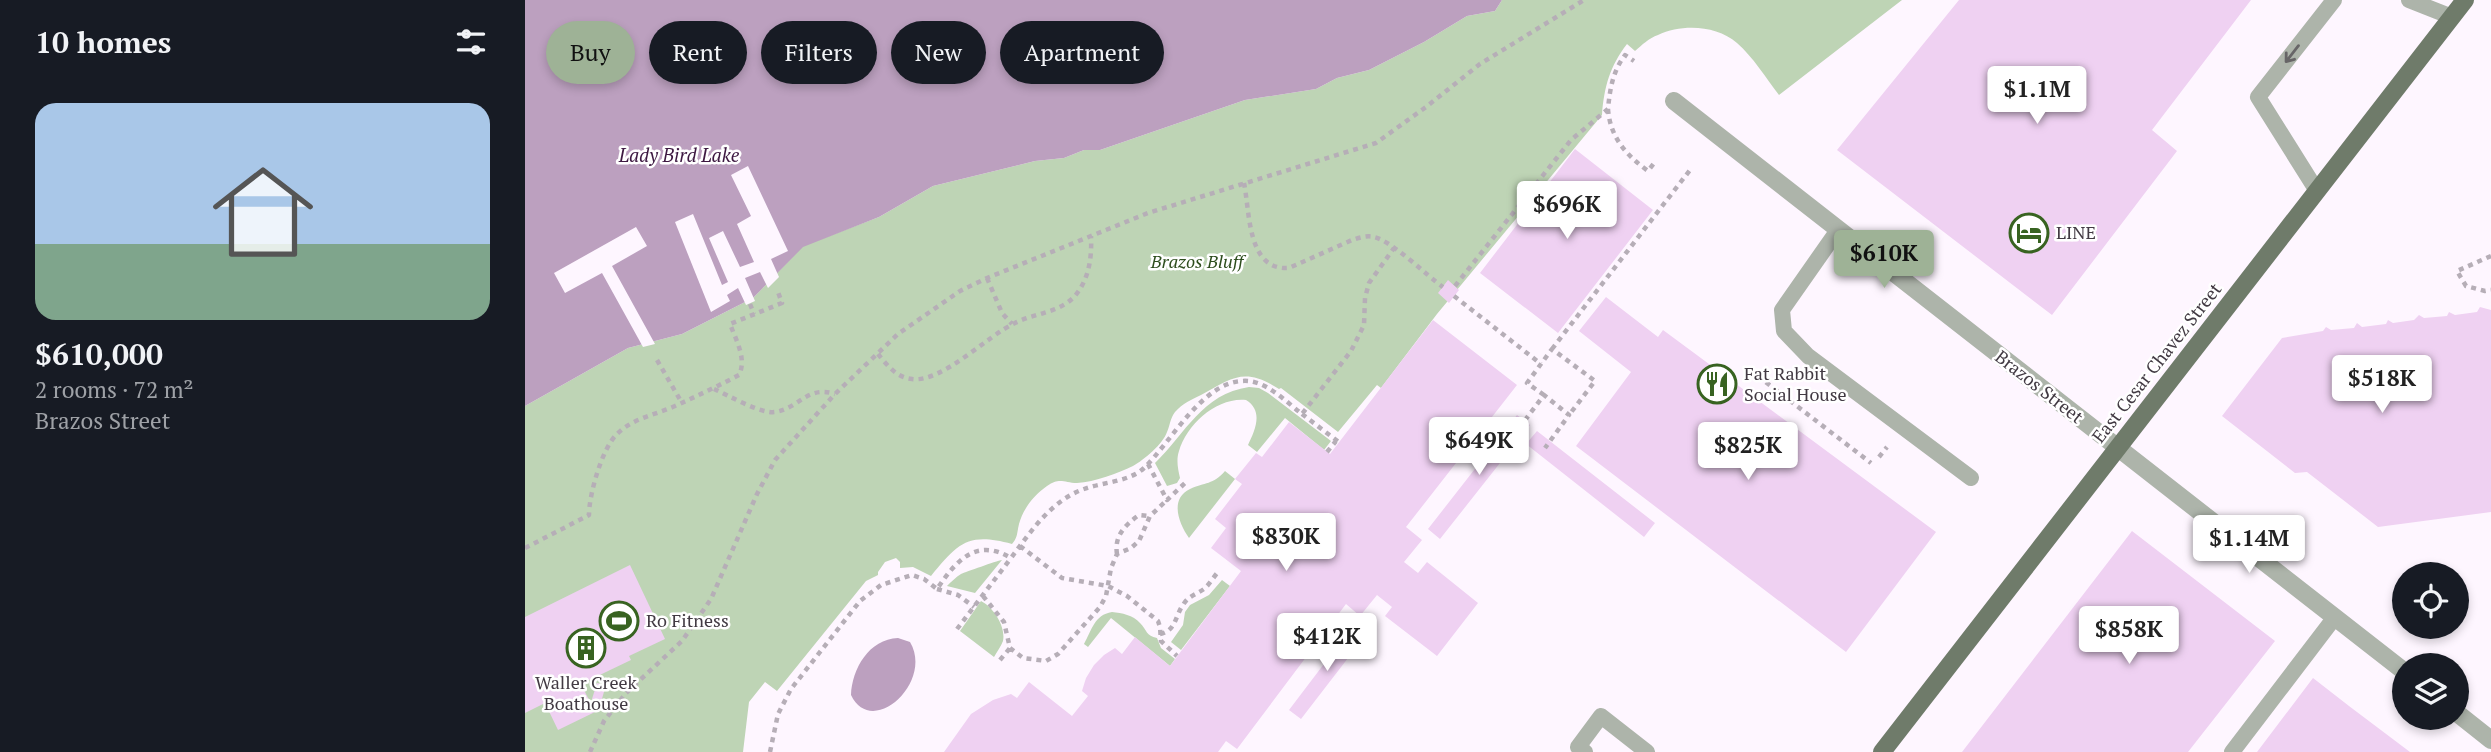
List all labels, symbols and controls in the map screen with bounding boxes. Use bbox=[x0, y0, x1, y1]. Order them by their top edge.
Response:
chip: Buy bbox=[546, 21, 635, 84]
chip: Rent bbox=[649, 21, 747, 84]
chip: Filters bbox=[761, 21, 877, 84]
chip: New bbox=[891, 21, 986, 84]
chip: Apartment bbox=[1000, 21, 1164, 84]
text: 10 homes bbox=[35, 22, 171, 62]
icon: filters bbox=[452, 23, 490, 61]
one-way arrow bbox=[2284, 44, 2299, 63]
pin: $1.1M bbox=[1988, 66, 2086, 126]
text: $1.1M bbox=[2003, 73, 2071, 104]
water label: Lady Bird Lake bbox=[618, 142, 740, 167]
icon: home bbox=[200, 149, 326, 275]
pin: $696K bbox=[1518, 182, 1616, 241]
text: $696K bbox=[1533, 188, 1601, 219]
hotel icon: LINE bbox=[2008, 212, 2050, 254]
place label: LINE bbox=[2056, 220, 2096, 244]
pin: $610K bbox=[1835, 230, 1933, 290]
text: $610K bbox=[1850, 237, 1918, 268]
park label: Brazos Bluff bbox=[1150, 249, 1247, 273]
street label: East Cesar Chavez Street bbox=[2086, 277, 2226, 447]
text: $610,000 bbox=[35, 334, 163, 374]
street label: Brazos Street bbox=[1991, 344, 2089, 428]
pin: $518K bbox=[2333, 356, 2431, 415]
place label: Fat Rabbit Social House bbox=[1744, 361, 1847, 406]
text: $518K bbox=[2348, 362, 2416, 393]
restaurant icon: Fat Rabbit Social House bbox=[1696, 363, 1738, 405]
text: 2 rooms · 72 m² bbox=[35, 374, 194, 405]
text: Brazos Street bbox=[35, 405, 170, 436]
pin: $649K bbox=[1430, 418, 1528, 477]
pin: $825K bbox=[1699, 422, 1797, 482]
text: $649K bbox=[1445, 424, 1513, 455]
text: $825K bbox=[1714, 429, 1782, 460]
pin: $830K bbox=[1237, 514, 1335, 573]
pin: $1.14M bbox=[2192, 516, 2306, 575]
text: $830K bbox=[1252, 520, 1320, 551]
text: $1.14M bbox=[2209, 522, 2289, 553]
map controls bbox=[2392, 562, 2469, 730]
button: locate bbox=[2392, 562, 2469, 639]
sports icon: Ro Fitness bbox=[598, 600, 640, 642]
pin: $858K bbox=[2080, 606, 2178, 666]
place label: Ro Fitness bbox=[646, 608, 729, 632]
text: $858K bbox=[2095, 613, 2163, 644]
pin: $412K bbox=[1278, 614, 1376, 673]
text: $412K bbox=[1293, 620, 1361, 651]
building icon: Waller Creek Boathouse bbox=[565, 627, 607, 669]
button: layers bbox=[2392, 653, 2469, 730]
place label: Waller Creek Boathouse bbox=[535, 670, 638, 715]

